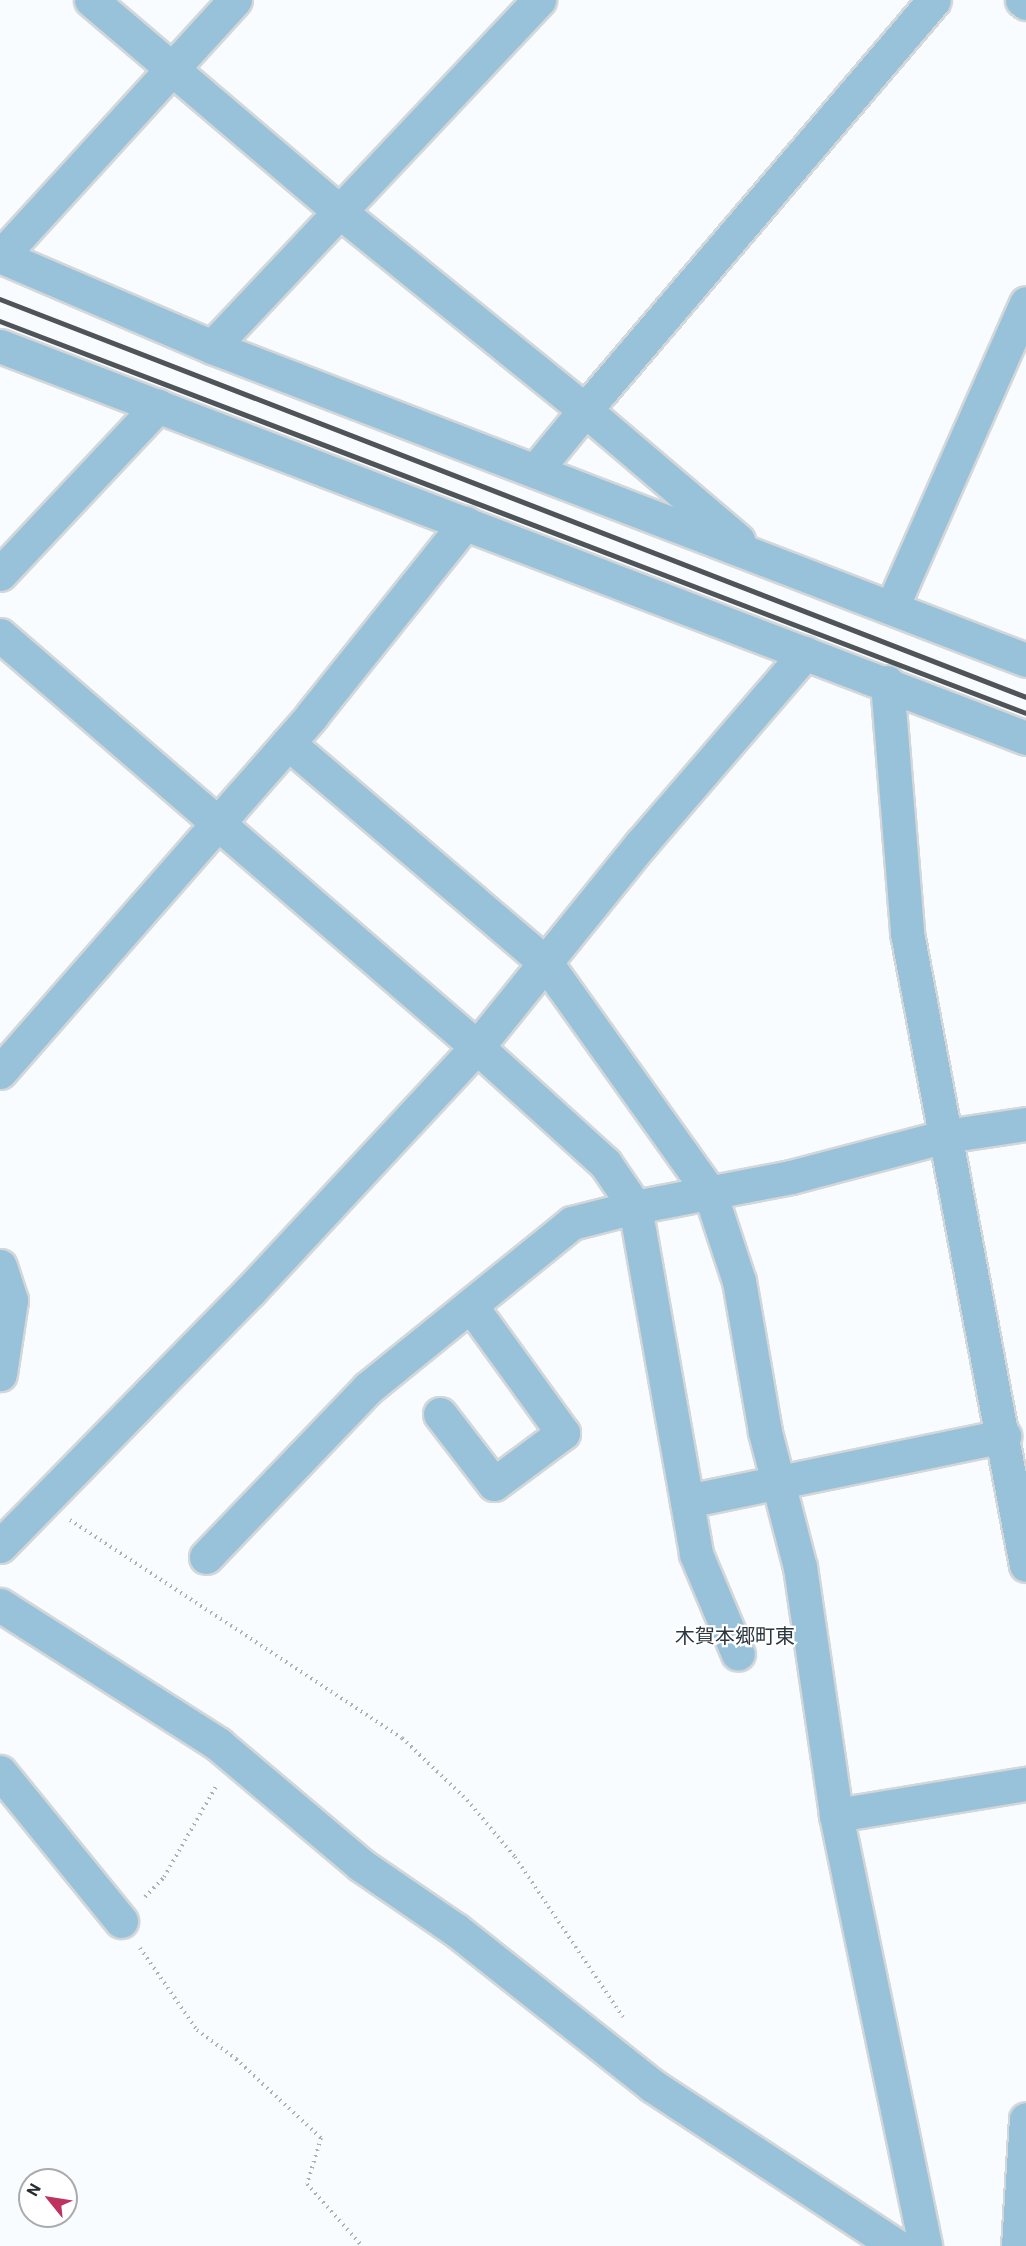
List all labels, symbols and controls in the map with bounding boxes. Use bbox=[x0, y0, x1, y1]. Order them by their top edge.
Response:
district label: 木賀本郷町東 bbox=[675, 1624, 795, 1648]
north arrow bbox=[18, 2168, 78, 2228]
text: N bbox=[23, 2180, 45, 2199]

